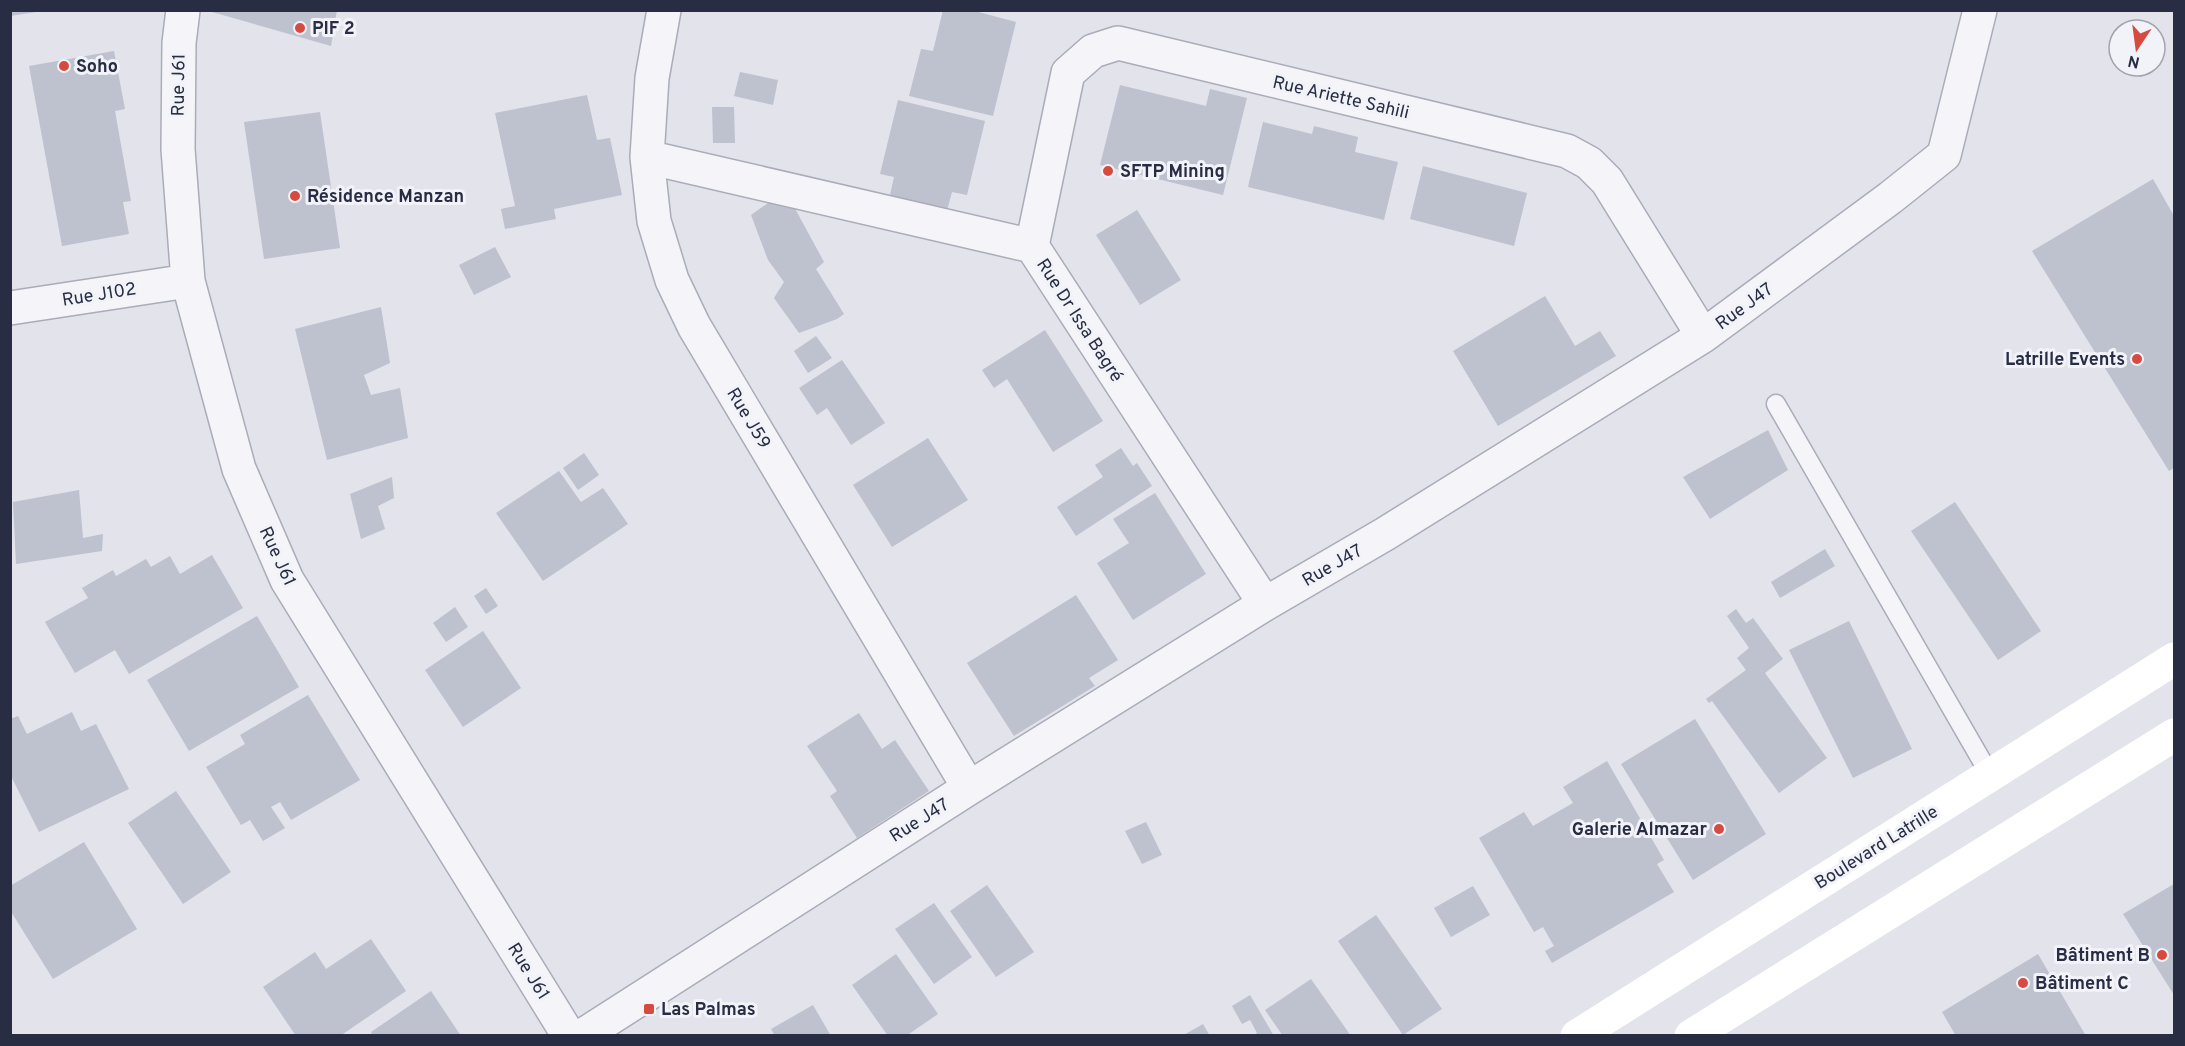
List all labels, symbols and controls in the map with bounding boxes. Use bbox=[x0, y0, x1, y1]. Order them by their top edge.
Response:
place label: PIF 2 bbox=[312, 18, 355, 41]
north arrow bbox=[2107, 18, 2167, 78]
marker: PIF 2 bbox=[293, 21, 307, 35]
text: N bbox=[2126, 50, 2142, 72]
street label: Rue J61 bbox=[167, 53, 192, 117]
place label: Soho bbox=[76, 56, 118, 79]
marker: Soho bbox=[57, 59, 71, 73]
street label: Rue Ariette Sahili bbox=[1270, 72, 1411, 125]
place label: SFTP Mining bbox=[1120, 161, 1225, 184]
marker: SFTP Mining bbox=[1101, 164, 1115, 178]
place label: Résidence Manzan bbox=[307, 186, 464, 209]
marker: Résidence Manzan bbox=[288, 189, 302, 203]
street label: Rue Dr Issa Bagré bbox=[1030, 255, 1127, 387]
street label: Rue J102 bbox=[61, 278, 138, 313]
street label: Rue J47 bbox=[1711, 279, 1778, 336]
place label: Latrille Events bbox=[2005, 349, 2125, 372]
marker: Latrille Events bbox=[2130, 352, 2144, 366]
street label: Rue J59 bbox=[721, 384, 775, 454]
street label: Rue J61 bbox=[253, 523, 300, 590]
street label: Rue J47 bbox=[1298, 540, 1367, 593]
street label: Rue J47 bbox=[886, 794, 954, 848]
street label: Boulevard Latrille bbox=[1811, 801, 1943, 896]
place label: Galerie Almazar bbox=[1572, 819, 1708, 842]
marker: Galerie Almazar bbox=[1712, 822, 1726, 836]
street label: Rue J61 bbox=[501, 939, 554, 1005]
place label: Bâtiment B bbox=[2055, 945, 2150, 968]
marker: Bâtiment B bbox=[2155, 948, 2169, 962]
place label: Bâtiment C bbox=[2035, 973, 2129, 996]
marker: Bâtiment C bbox=[2016, 976, 2030, 990]
place label: Las Palmas bbox=[661, 999, 756, 1022]
marker: Las Palmas bbox=[642, 1002, 656, 1016]

